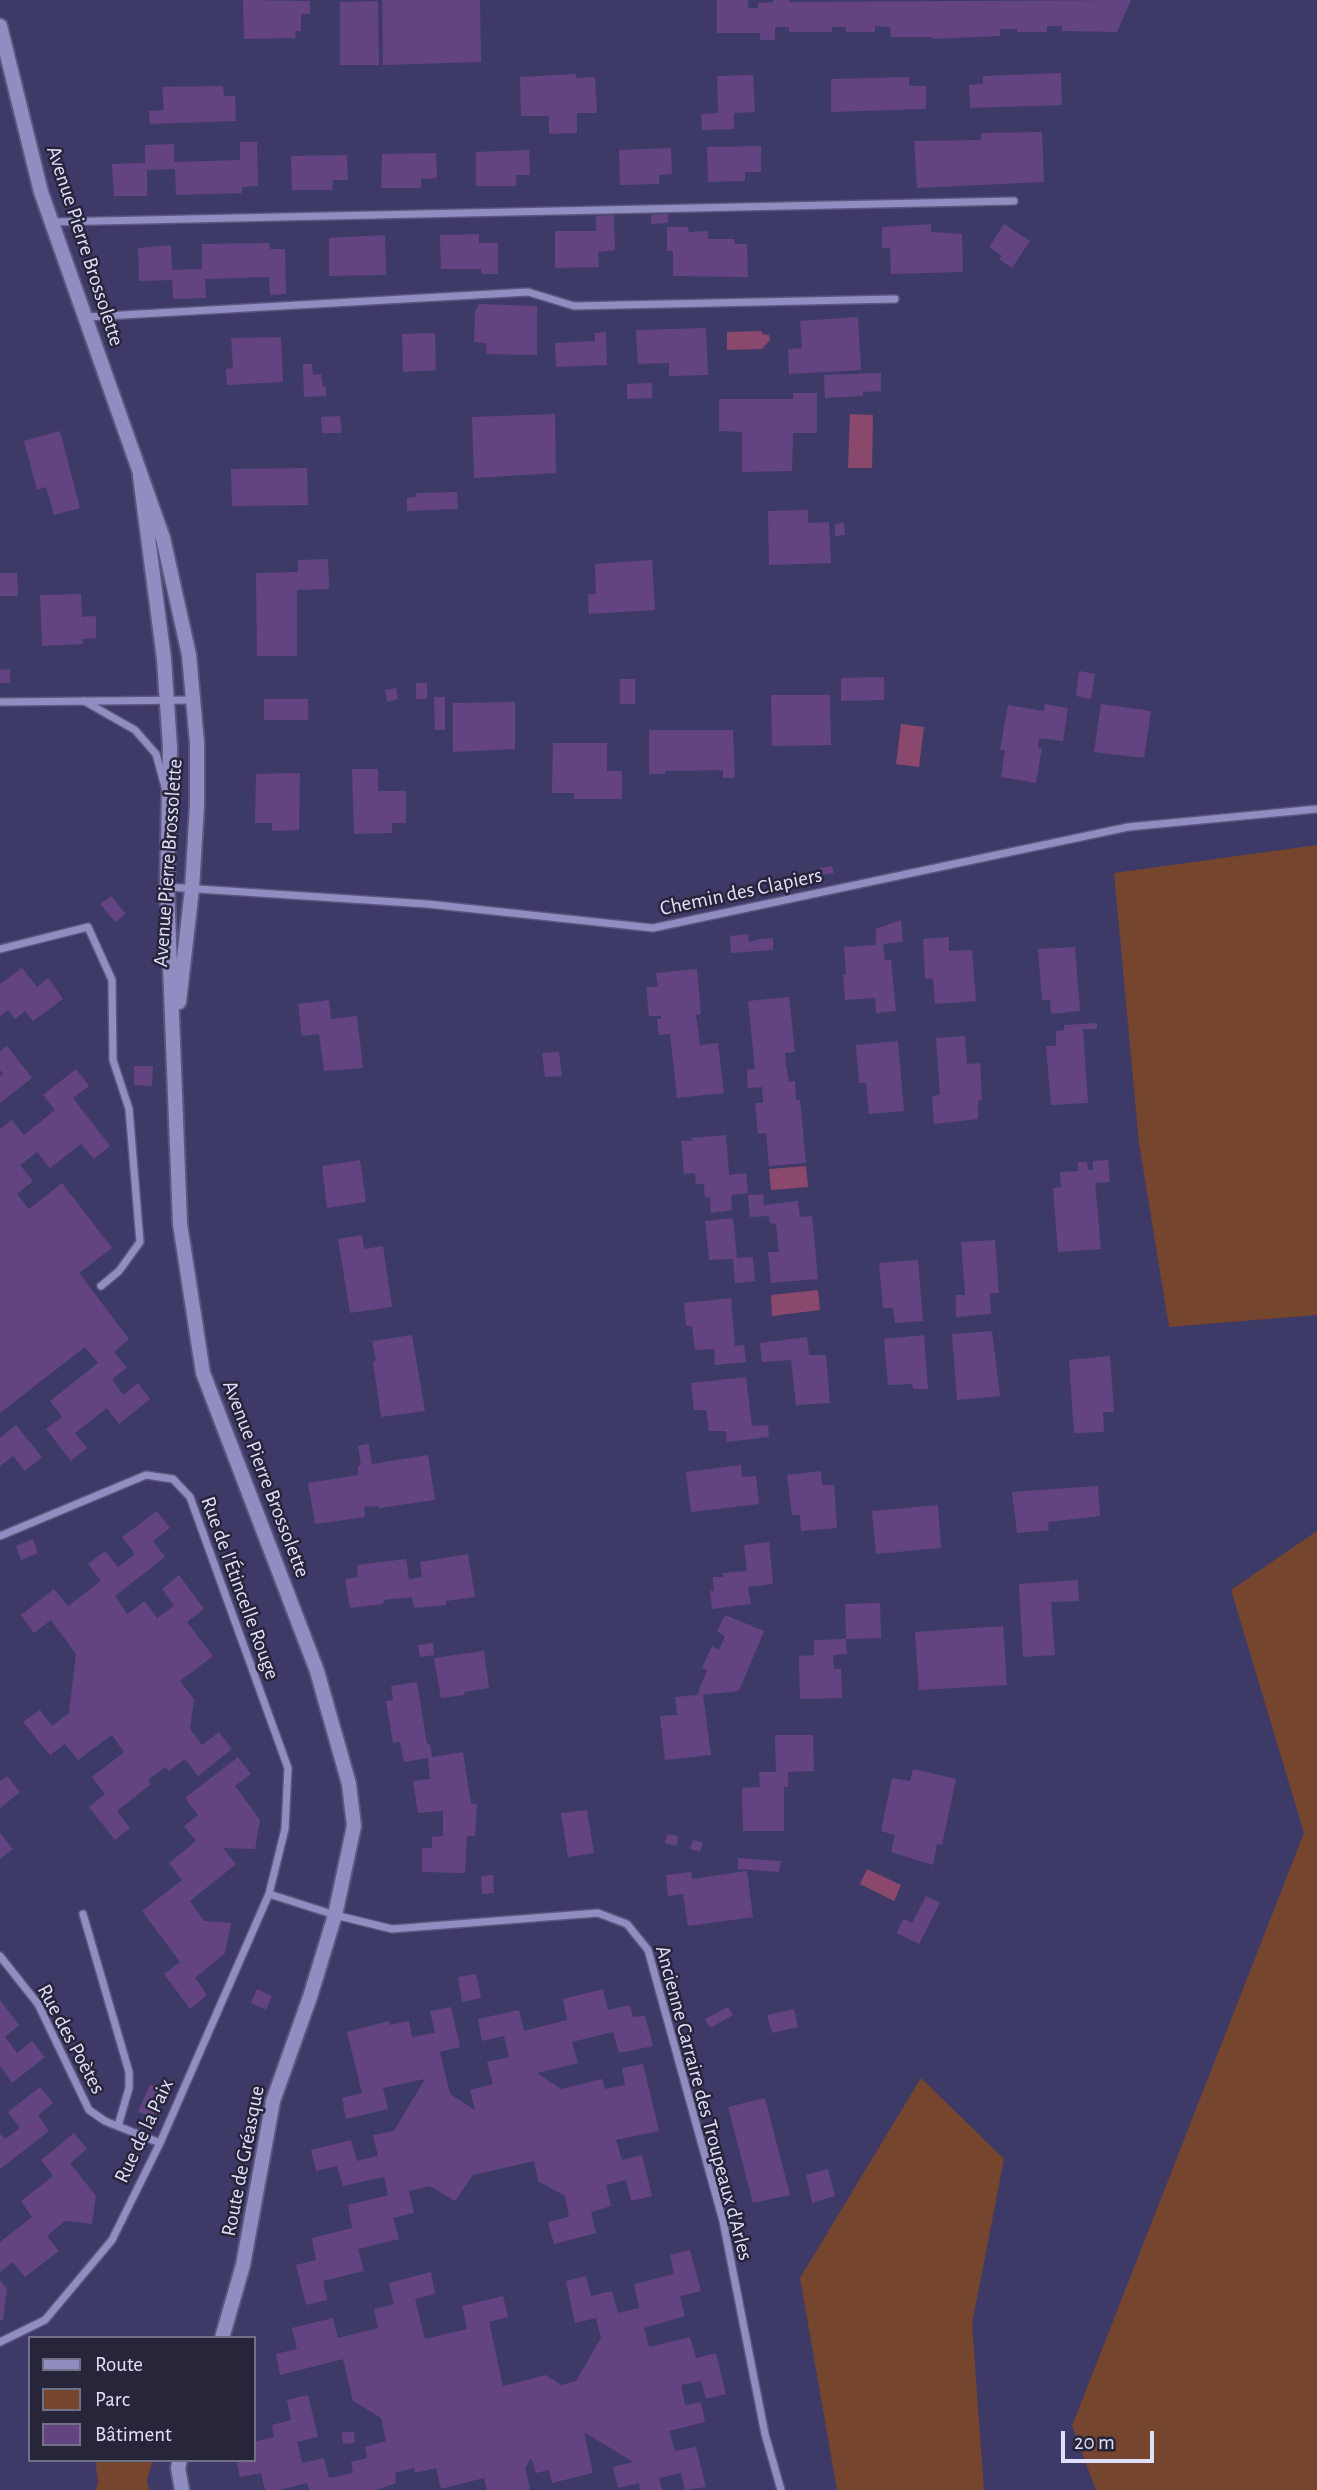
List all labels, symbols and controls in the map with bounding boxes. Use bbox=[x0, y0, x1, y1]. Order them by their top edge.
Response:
street label: Avenue Pierre Brossolette bbox=[41, 143, 129, 349]
street label: Avenue Pierre Brossolette bbox=[148, 758, 188, 968]
street label: Chemin des Clapiers bbox=[658, 862, 824, 922]
street label: Avenue Pierre Brossolette bbox=[217, 1377, 315, 1581]
street label: Rue de l'Étincelle Rouge bbox=[195, 1493, 285, 1683]
street label: Ancienne Carraire des Troupeaux d'Arles bbox=[650, 1943, 758, 2263]
street label: Rue des Poètes bbox=[32, 1980, 110, 2098]
street label: Rue de la Paix bbox=[109, 2075, 179, 2187]
street label: Route de Gréasque bbox=[216, 2084, 270, 2238]
legend bbox=[28, 2336, 256, 2462]
text: Route bbox=[95, 2354, 143, 2375]
text: Parc bbox=[95, 2389, 130, 2410]
scale bar bbox=[1065, 2416, 1158, 2460]
text: Bâtiment bbox=[95, 2424, 172, 2445]
text: 20 m bbox=[1074, 2432, 1115, 2453]

